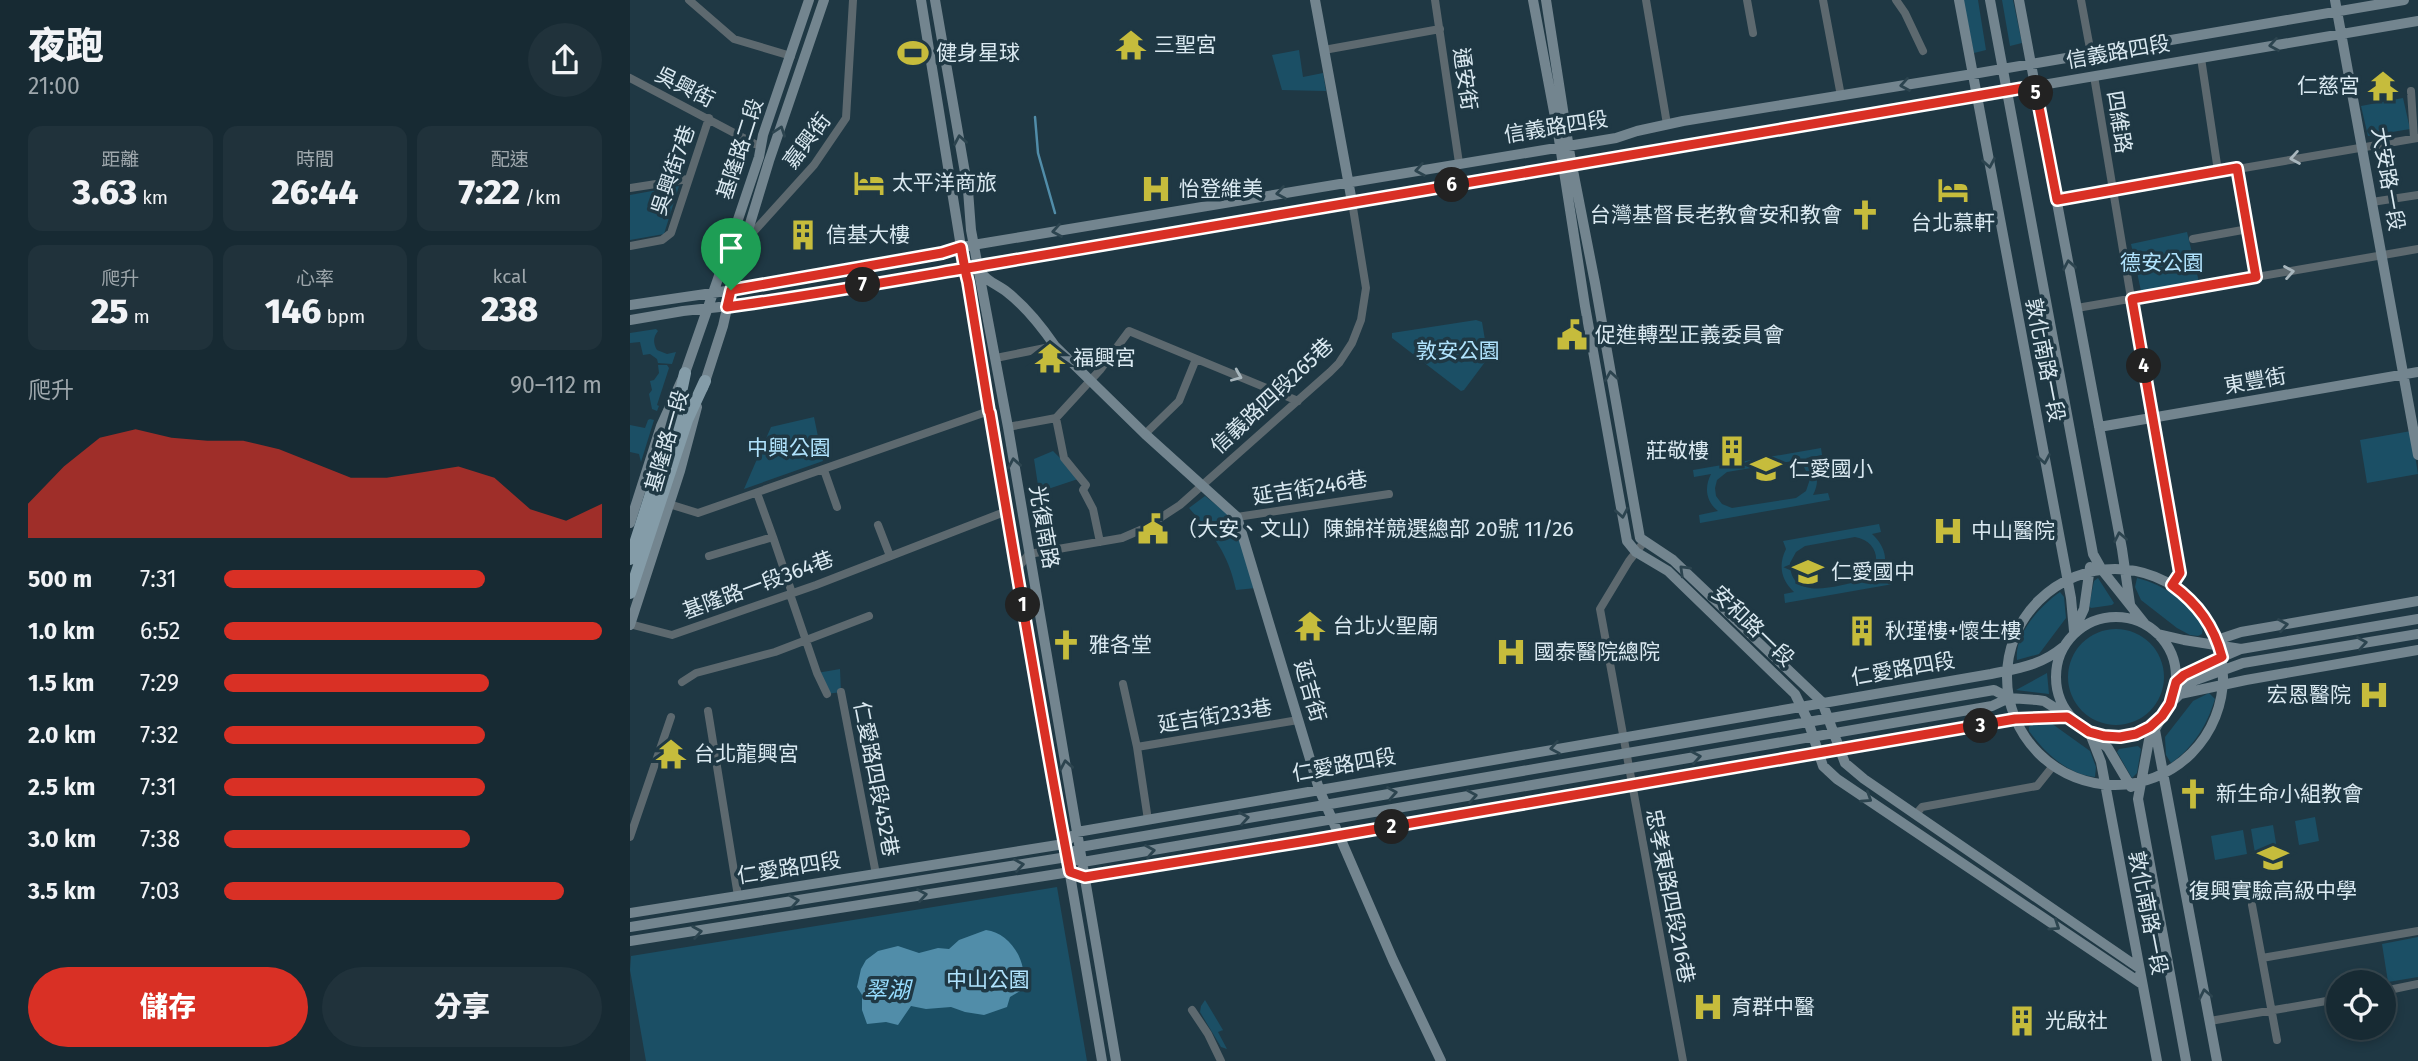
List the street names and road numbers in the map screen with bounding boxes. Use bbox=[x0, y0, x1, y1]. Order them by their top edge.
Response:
street label: 信義路四段 bbox=[2064, 30, 2172, 74]
street label: 通安街 bbox=[1448, 46, 1482, 112]
street label: 吳興街 bbox=[651, 61, 719, 113]
street label: 四維路 bbox=[2101, 89, 2137, 155]
street label: 基隆路二段 bbox=[711, 95, 769, 203]
street label: 信義路四段 bbox=[1502, 106, 1610, 148]
street label: 嘉興街 bbox=[778, 108, 836, 174]
street label: 吳興街7巷 bbox=[646, 122, 700, 218]
street label: 大安路一段 bbox=[2366, 125, 2410, 233]
street label: 敦化南路一段 bbox=[2020, 296, 2070, 424]
street label: 信義路四段265巷 bbox=[1205, 333, 1339, 459]
street label: 東豐街 bbox=[2222, 363, 2288, 399]
street label: 基隆路一段 bbox=[640, 387, 694, 495]
street label: 延吉街246巷 bbox=[1251, 466, 1369, 510]
street label: 光復南路 bbox=[1024, 483, 1064, 571]
street label: 基隆路一段364巷 bbox=[679, 546, 837, 624]
street label: 安和路一段 bbox=[1706, 580, 1800, 672]
street label: 仁愛路四段 bbox=[1849, 647, 1957, 691]
street label: 延吉街 bbox=[1289, 657, 1331, 725]
street label: 延吉街233巷 bbox=[1156, 694, 1274, 738]
street label: 仁愛路四段452巷 bbox=[848, 699, 904, 859]
street label: 仁愛路四段 bbox=[1290, 743, 1398, 787]
street label: 忠孝東路四段216巷 bbox=[1640, 807, 1700, 985]
street label: 仁愛路四段 bbox=[735, 847, 843, 889]
street label: 敦化南路一段 bbox=[2123, 849, 2173, 977]

